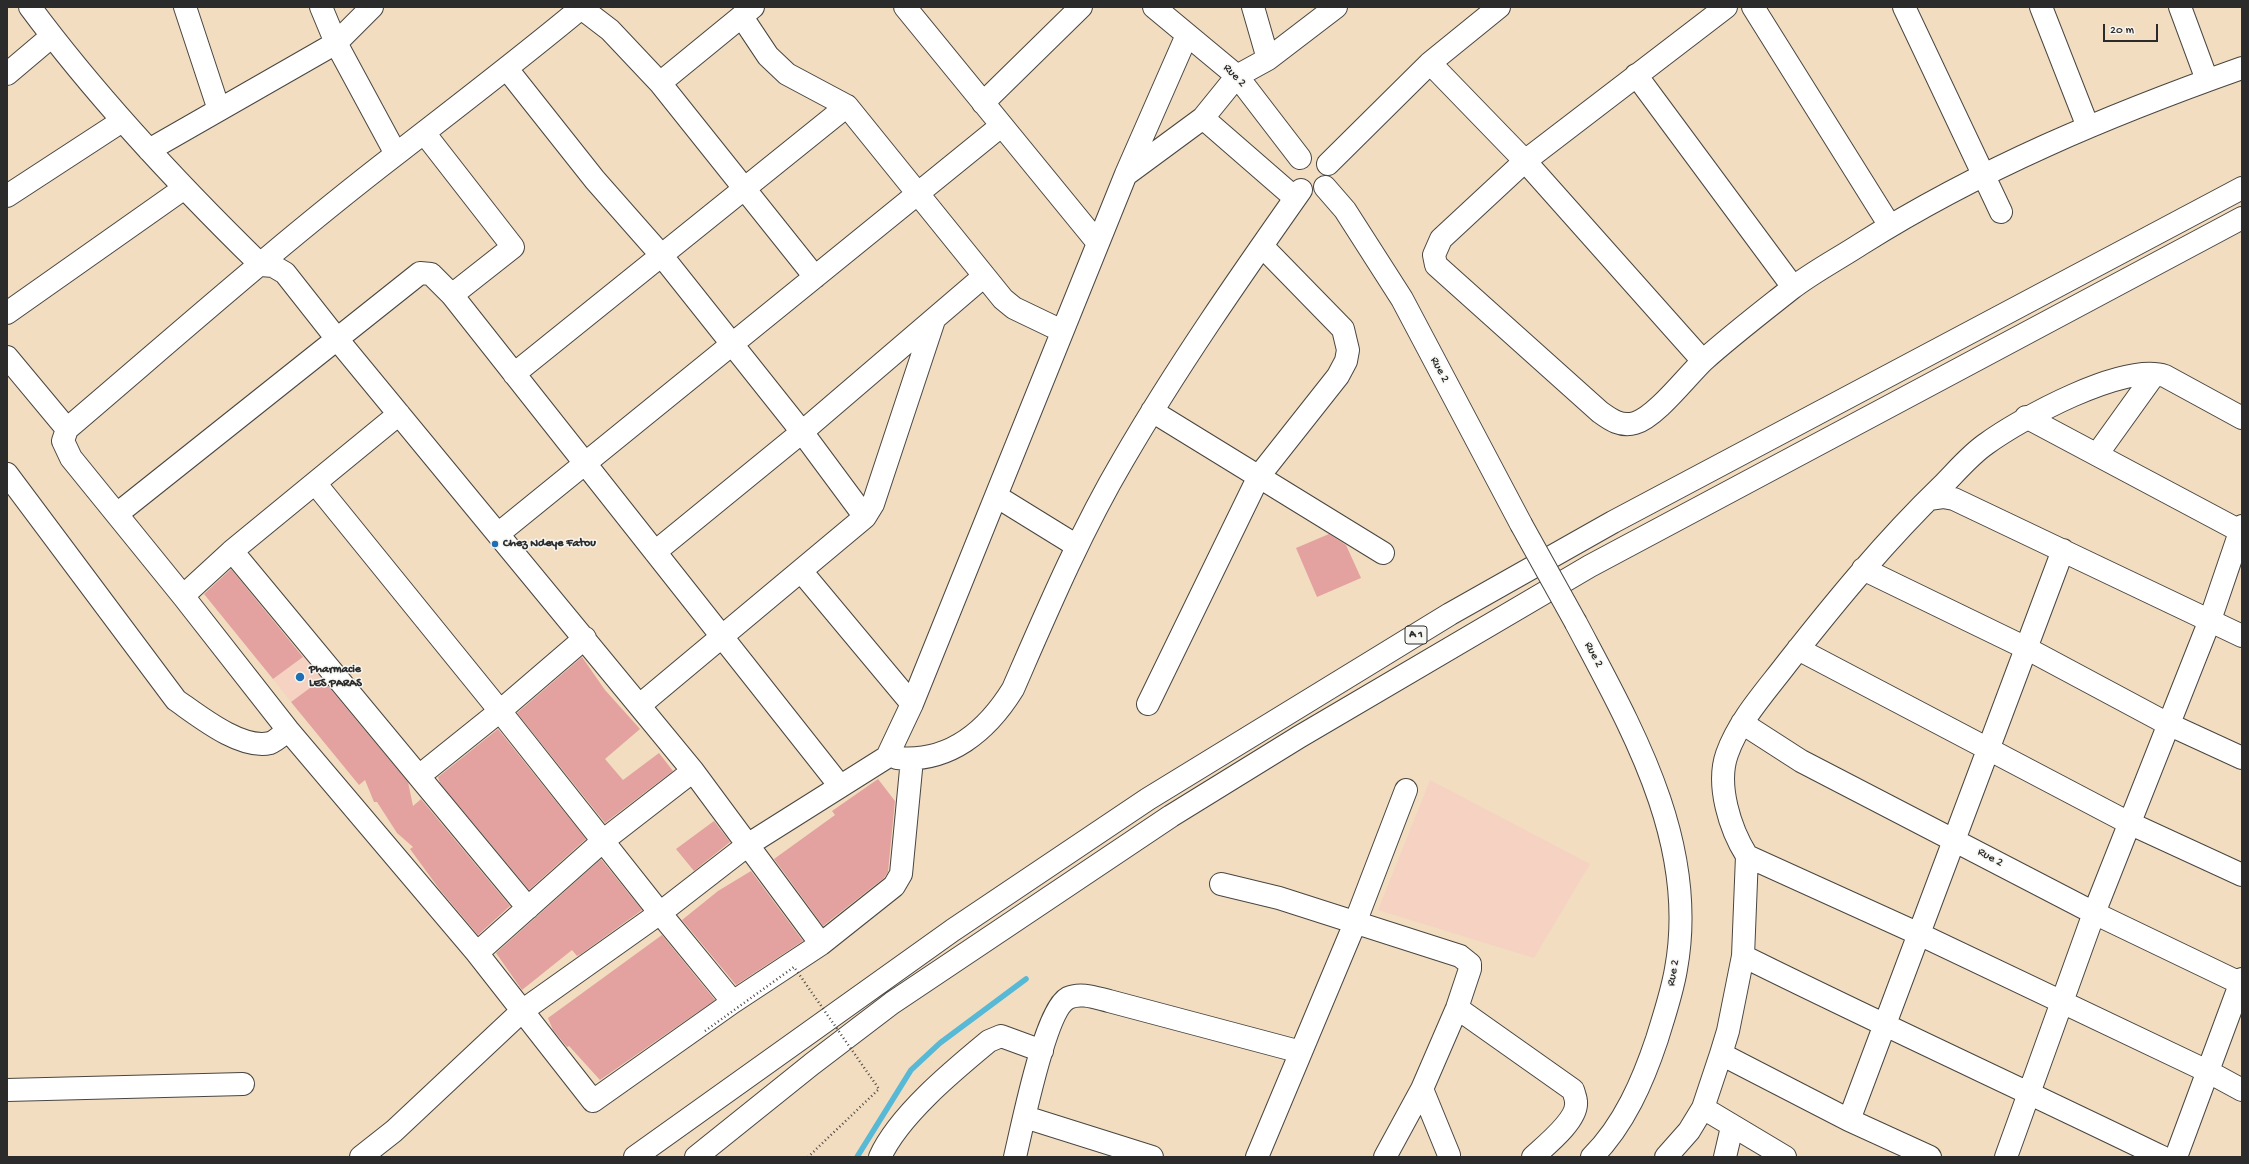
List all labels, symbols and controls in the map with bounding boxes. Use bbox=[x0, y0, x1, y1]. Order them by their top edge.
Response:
scale bar bbox=[2105, 16, 2160, 42]
text: 20 m bbox=[2110, 24, 2134, 38]
street label: Rue 2 bbox=[1219, 61, 1249, 91]
street label: Rue 2 bbox=[1426, 355, 1452, 385]
place label: Chez Ndeye Fatou bbox=[503, 537, 596, 551]
marker: Chez Ndeye Fatou bbox=[490, 539, 500, 549]
road number: A 1 bbox=[1405, 626, 1427, 644]
street label: Rue 2 bbox=[1580, 640, 1606, 670]
place label: Pharmacie LES PARAS bbox=[309, 663, 362, 691]
marker: Pharmacie LES PARAS bbox=[294, 671, 306, 683]
street label: Rue 2 bbox=[1975, 845, 2005, 871]
street label: Rue 2 bbox=[1665, 959, 1683, 987]

